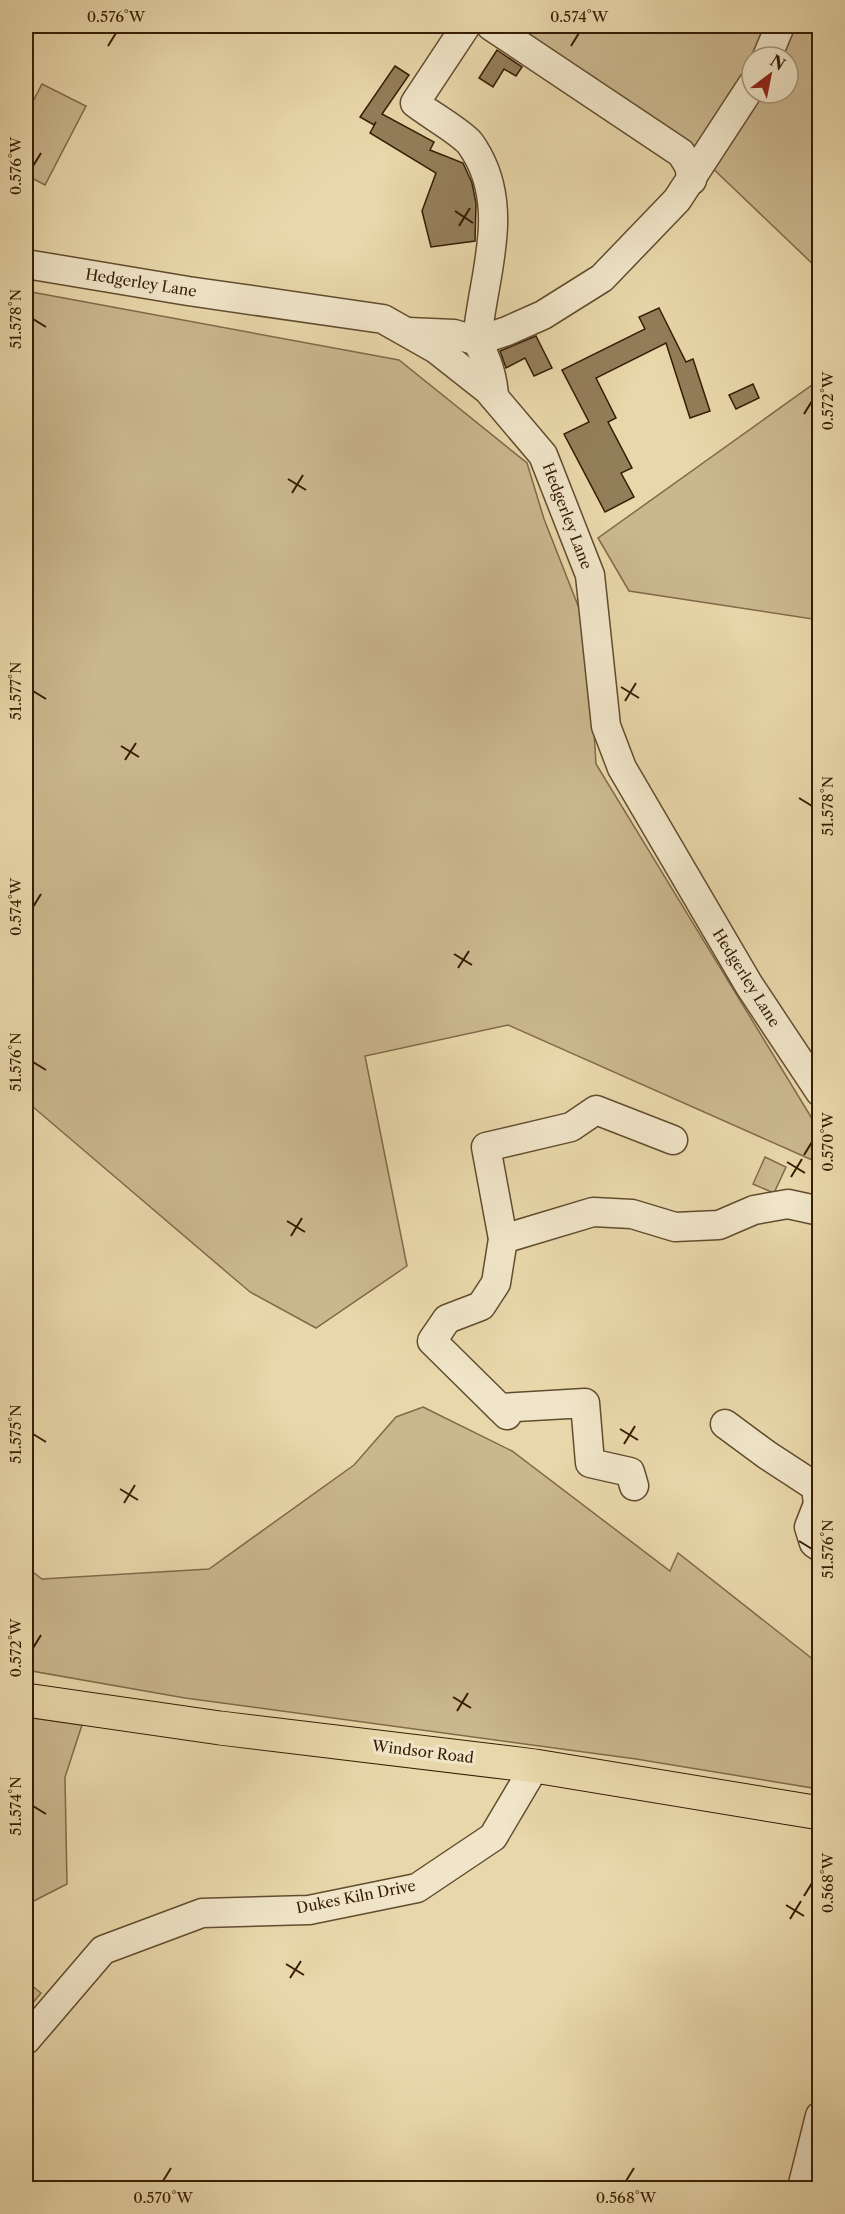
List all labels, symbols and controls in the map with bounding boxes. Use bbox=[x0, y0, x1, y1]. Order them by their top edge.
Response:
text: 0.576°W bbox=[87, 7, 146, 26]
text: 0.574°W bbox=[550, 7, 609, 26]
north arrow bbox=[740, 45, 800, 105]
text: N bbox=[767, 50, 789, 74]
text: 0.576°W bbox=[6, 136, 25, 195]
street label: Hedgerley Lane bbox=[84, 264, 198, 301]
text: 51.578°N bbox=[6, 289, 25, 349]
text: 0.572°W bbox=[818, 371, 837, 430]
street label: Hedgerley Lane bbox=[538, 460, 597, 572]
text: 51.577°N bbox=[6, 662, 25, 720]
text: 51.578°N bbox=[818, 776, 837, 836]
text: 0.574°W bbox=[6, 877, 25, 936]
street label: Hedgerley Lane bbox=[709, 925, 784, 1030]
text: 51.576°N bbox=[6, 1032, 25, 1092]
text: 0.570°W bbox=[818, 1112, 837, 1172]
text: 51.575°N bbox=[6, 1404, 25, 1464]
text: 51.576°N bbox=[818, 1519, 837, 1579]
text: 0.572°W bbox=[6, 1618, 25, 1677]
street label: Windsor Road bbox=[370, 1736, 475, 1767]
text: 51.574°N bbox=[6, 1776, 25, 1836]
text: 0.568°W bbox=[818, 1852, 837, 1913]
street label: Dukes Kiln Drive bbox=[294, 1876, 417, 1917]
text: 0.570°W bbox=[133, 2188, 193, 2207]
text: 0.568°W bbox=[596, 2188, 657, 2207]

